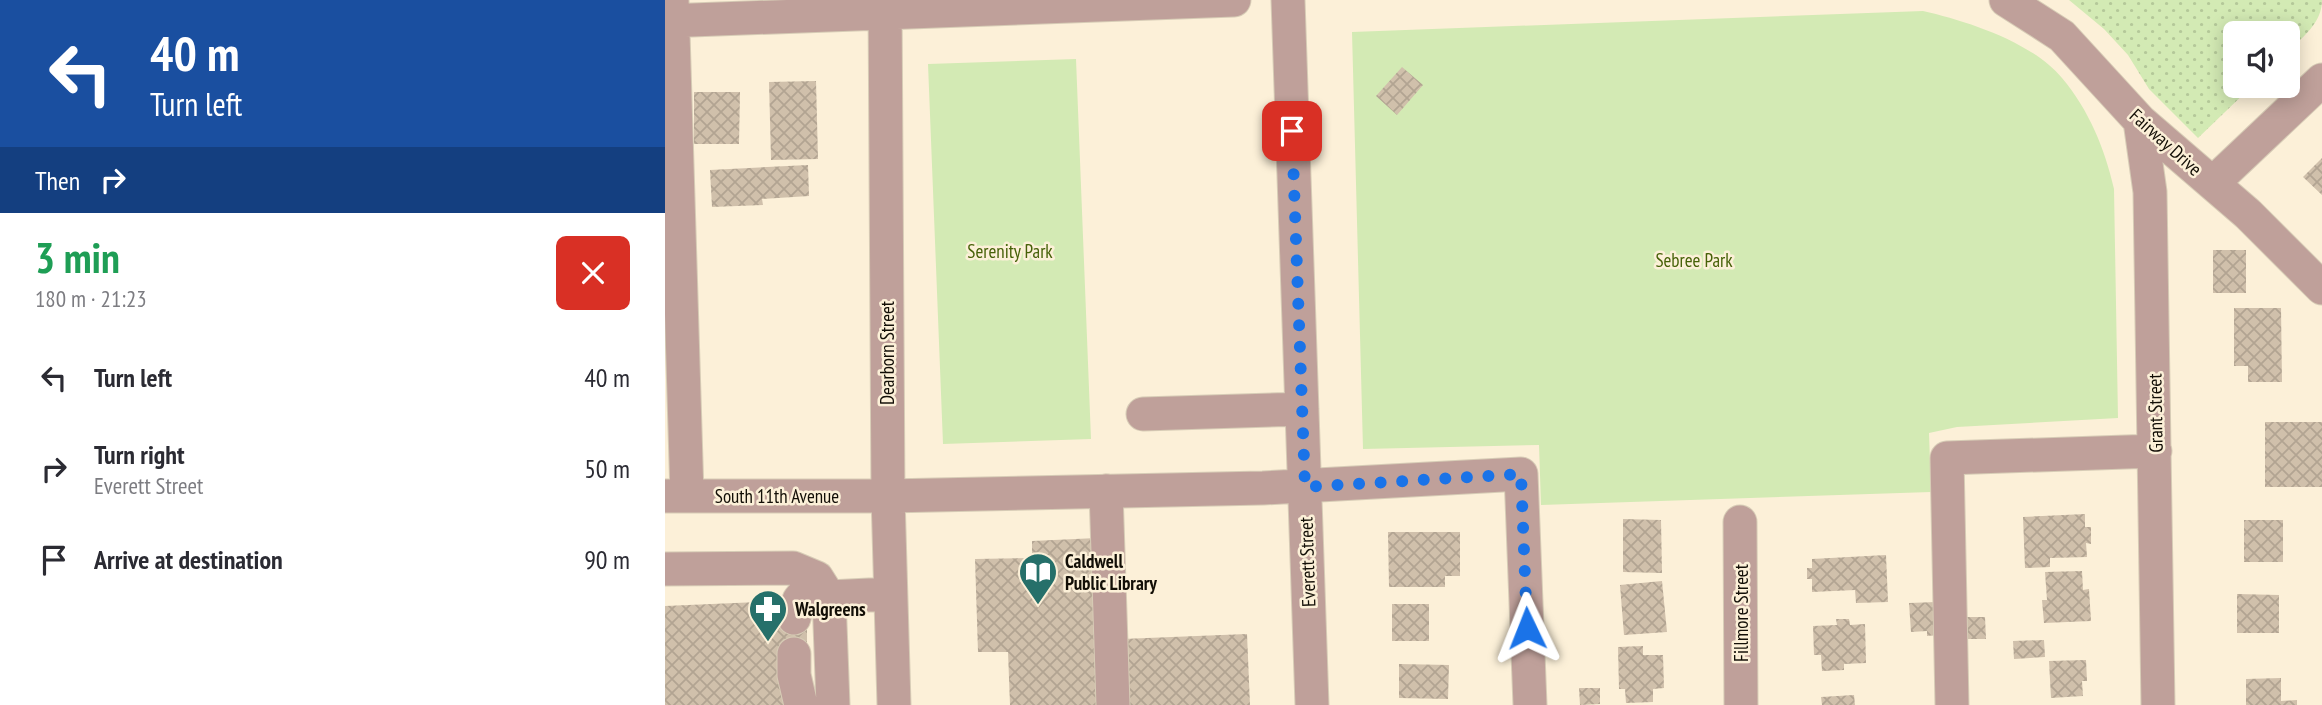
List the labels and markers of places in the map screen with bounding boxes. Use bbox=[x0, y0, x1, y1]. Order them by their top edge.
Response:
pin bbox=[1262, 101, 1322, 161]
place label: Caldwell Public Library bbox=[1065, 549, 1157, 595]
library icon: Caldwell Public Library bbox=[1017, 551, 1059, 606]
pharmacy icon: Walgreens bbox=[747, 588, 789, 643]
place label: Walgreens bbox=[794, 597, 866, 621]

